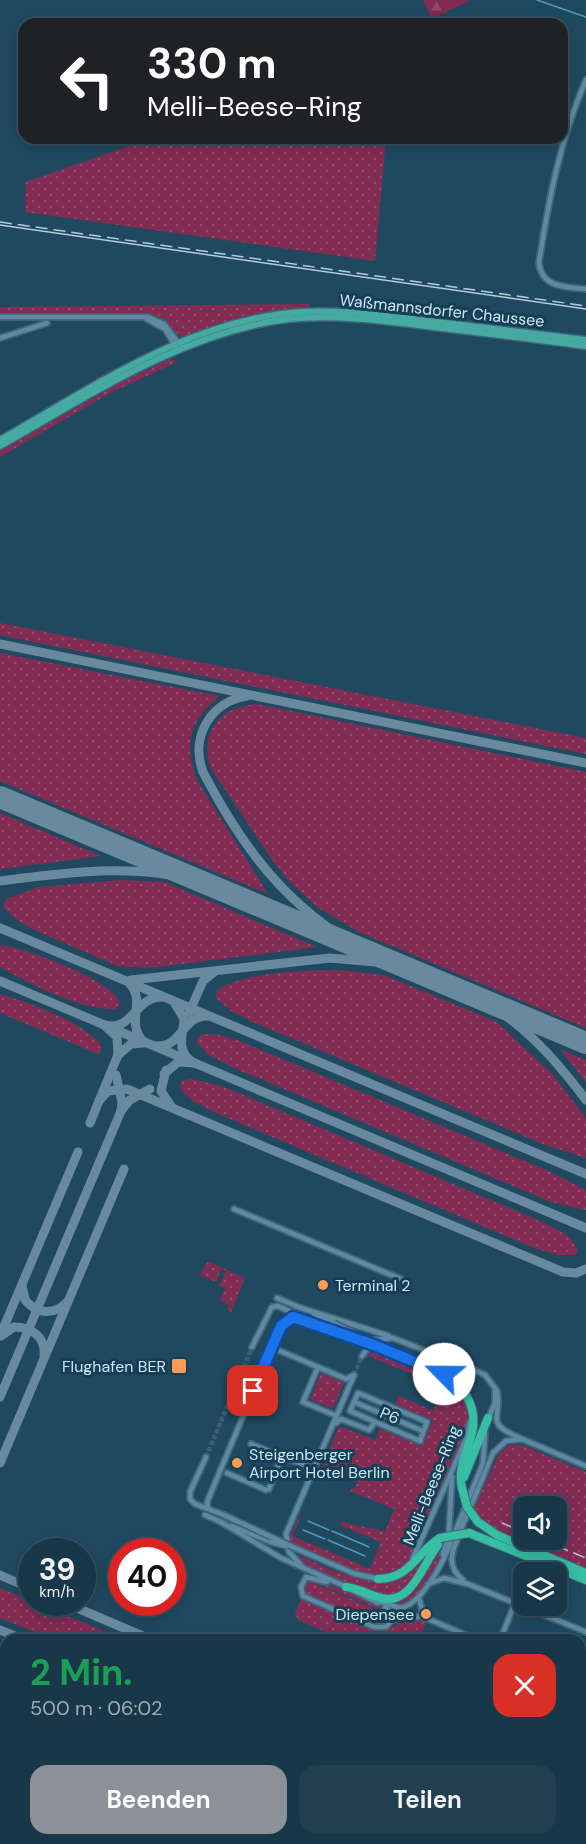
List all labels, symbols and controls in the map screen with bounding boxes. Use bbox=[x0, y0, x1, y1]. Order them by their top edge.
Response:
text: 330 m bbox=[147, 36, 277, 91]
icon: left bbox=[48, 42, 126, 120]
text: Melli-Beese-Ring bbox=[147, 89, 362, 124]
street label: Waßmannsdorfer Chaussee bbox=[338, 289, 545, 332]
place label: Terminal 2 bbox=[335, 1275, 411, 1296]
marker: Terminal 2 bbox=[316, 1278, 330, 1292]
position arrow bbox=[412, 1342, 476, 1406]
place label: Flughafen BER bbox=[62, 1356, 166, 1377]
marker: Flughafen BER bbox=[170, 1357, 188, 1375]
pin bbox=[227, 1365, 278, 1416]
icon: arrive bbox=[236, 1374, 269, 1407]
street label: P6 bbox=[377, 1402, 403, 1429]
street label: Melli-Beese-Ring bbox=[398, 1422, 465, 1548]
place label: Steigenberger Airport Hotel Berlin bbox=[249, 1444, 390, 1483]
marker: Steigenberger Airport Hotel Berlin bbox=[230, 1456, 244, 1470]
map controls bbox=[513, 1496, 567, 1616]
button: sound bbox=[513, 1496, 567, 1550]
speed limit sign: 40 bbox=[108, 1538, 186, 1616]
text: 39 bbox=[39, 1550, 75, 1589]
button: layers bbox=[513, 1562, 567, 1616]
text: km/h bbox=[39, 1582, 75, 1602]
place label: Diepensee bbox=[336, 1604, 414, 1625]
marker: Diepensee bbox=[419, 1607, 433, 1621]
text: 2 Min. bbox=[30, 1649, 132, 1696]
button: close bbox=[493, 1654, 556, 1717]
text: 500 m · 06:02 bbox=[30, 1695, 163, 1721]
button: Beenden bbox=[30, 1765, 287, 1834]
button: Teilen bbox=[299, 1765, 556, 1834]

